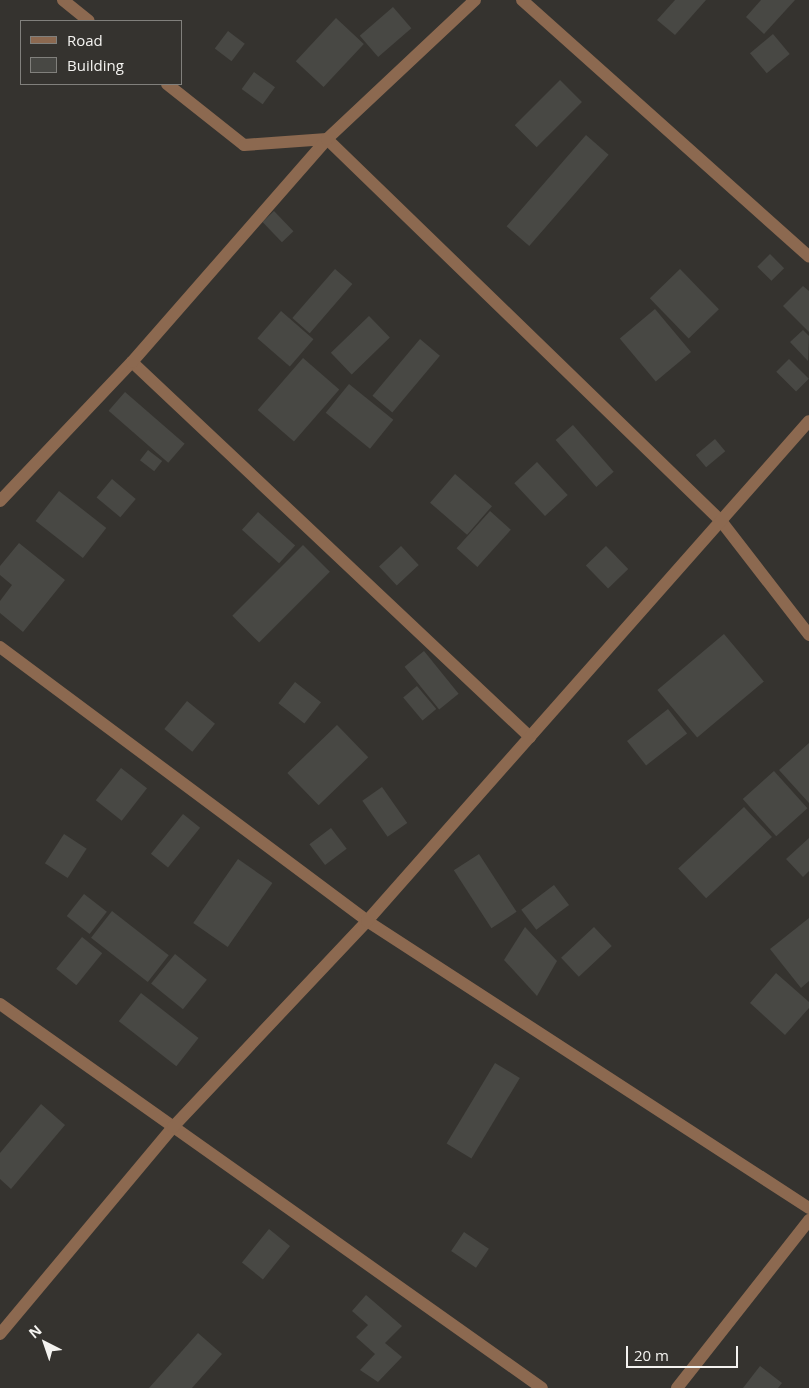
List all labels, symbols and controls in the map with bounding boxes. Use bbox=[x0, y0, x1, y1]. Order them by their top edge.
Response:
legend bbox=[20, 20, 182, 85]
text: Road bbox=[67, 30, 103, 50]
text: Building bbox=[67, 55, 124, 75]
north arrow bbox=[20, 1318, 70, 1368]
text: N bbox=[24, 1320, 45, 1342]
scale bar bbox=[629, 1336, 742, 1368]
text: 20 m bbox=[634, 1345, 669, 1365]

